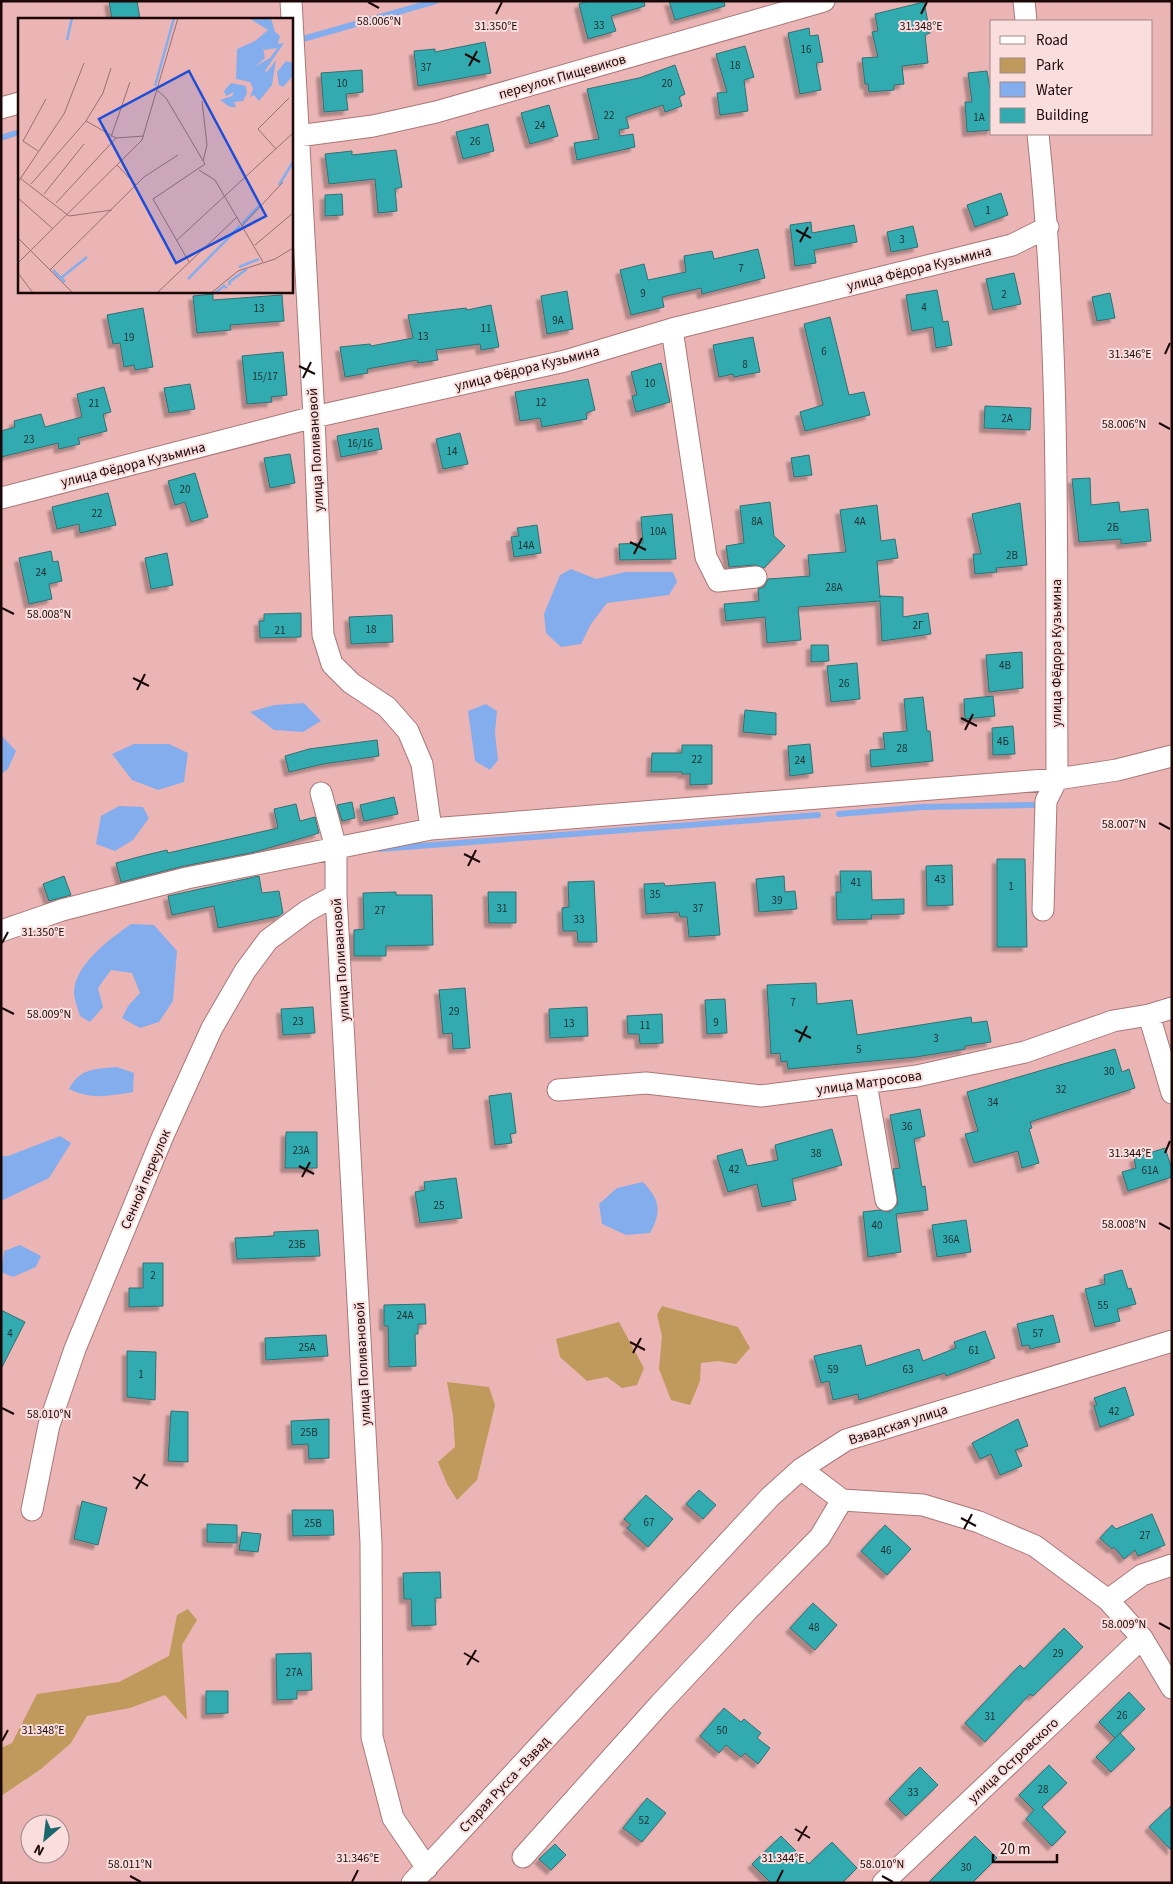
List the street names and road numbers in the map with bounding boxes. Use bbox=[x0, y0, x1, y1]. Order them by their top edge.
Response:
street label: переулок Пищевиков bbox=[496, 49, 628, 105]
street label: улица Фёдора Кузьмина bbox=[845, 241, 994, 297]
street label: улица Фёдора Кузьмина bbox=[453, 341, 602, 397]
street label: улица Поливановой bbox=[303, 388, 329, 512]
street label: улица Фёдора Кузьмина bbox=[59, 437, 208, 493]
street label: улица Фёдора Кузьмина bbox=[1047, 579, 1067, 727]
street label: улица Поливановой bbox=[327, 898, 355, 1022]
street label: улица Матросова bbox=[815, 1066, 923, 1100]
street label: Сенной переулок bbox=[116, 1126, 176, 1232]
street label: улица Поливановой bbox=[350, 1302, 376, 1426]
street label: Взвадская улица bbox=[846, 1400, 950, 1450]
street label: улица Островского bbox=[964, 1713, 1063, 1808]
street label: Старая Русса - Взвад bbox=[455, 1732, 555, 1837]

